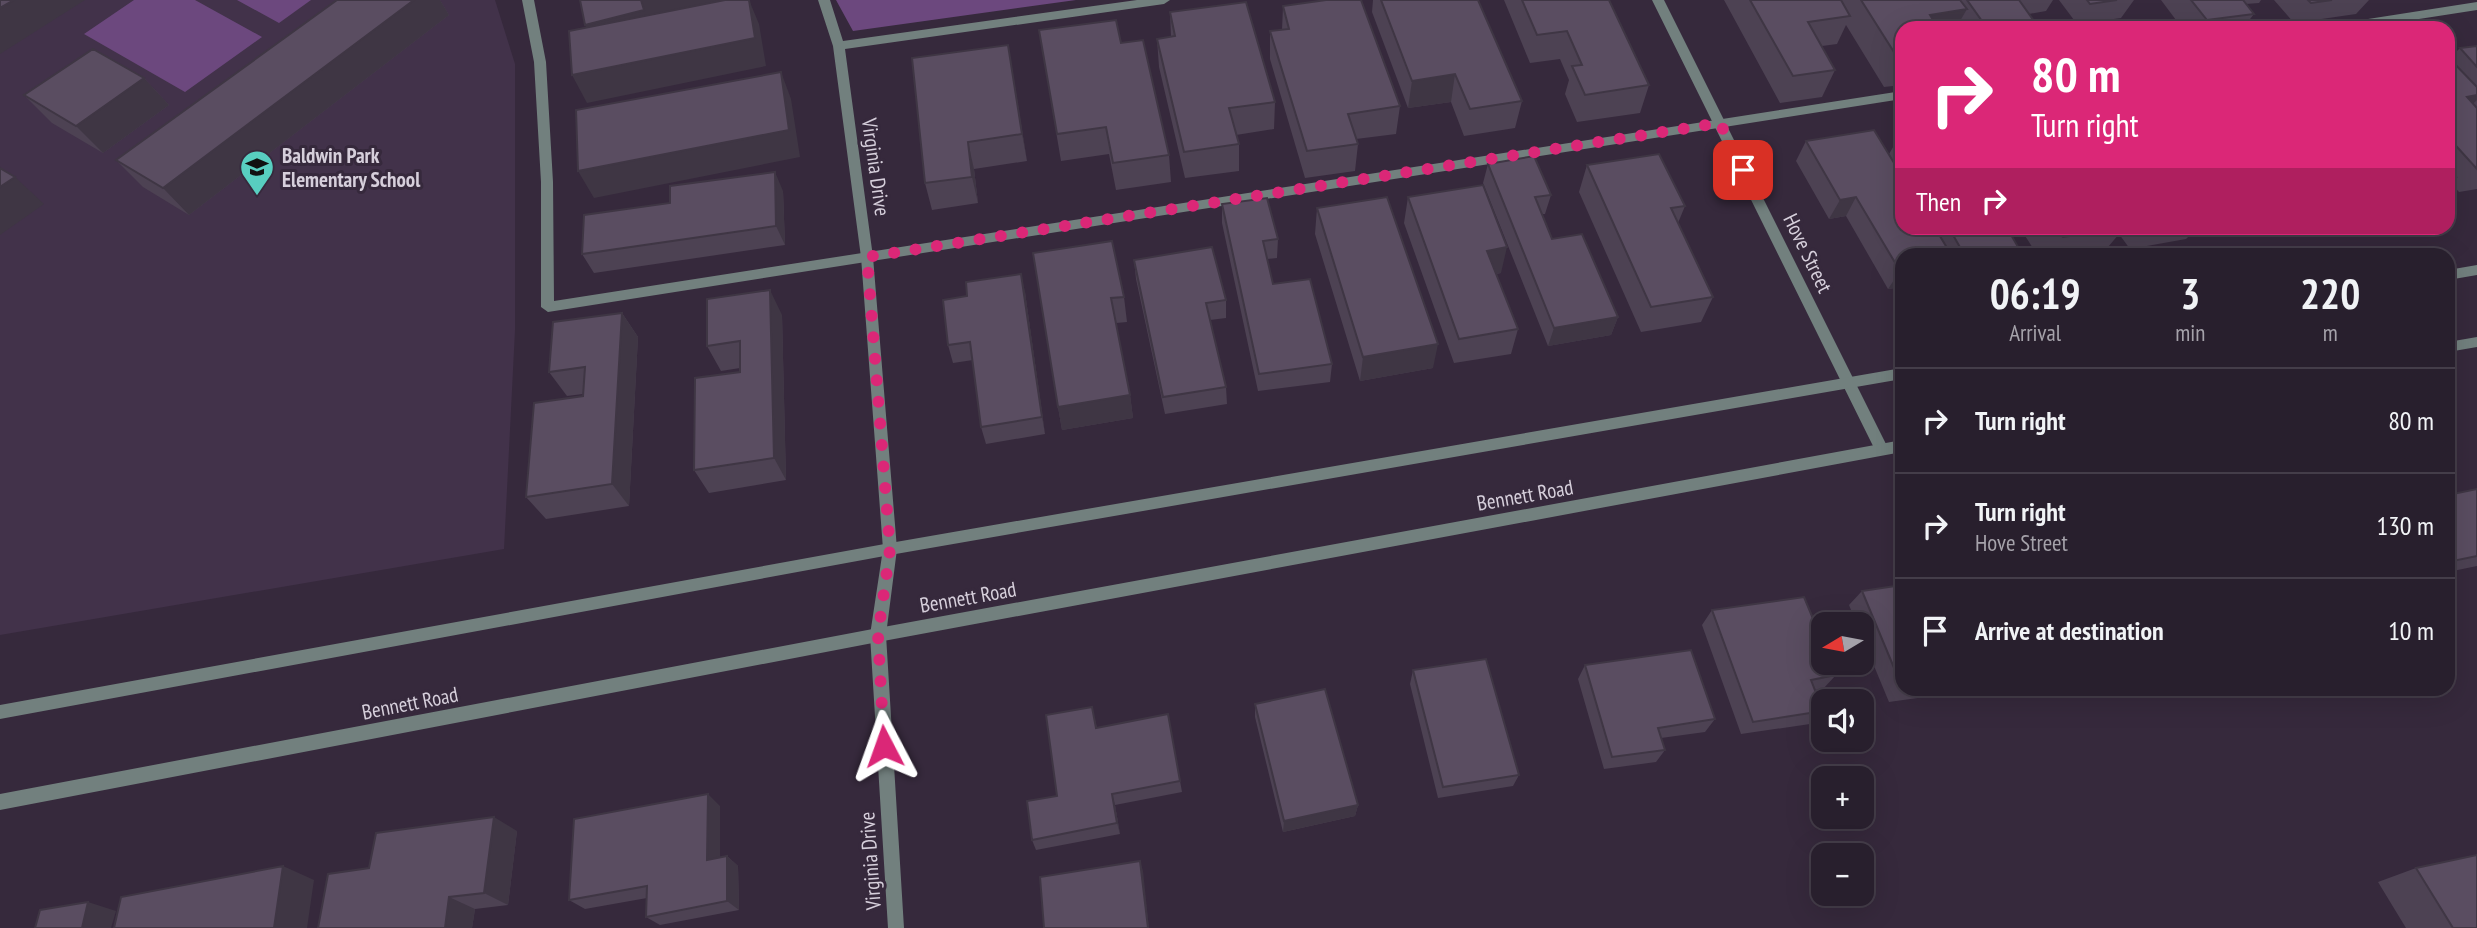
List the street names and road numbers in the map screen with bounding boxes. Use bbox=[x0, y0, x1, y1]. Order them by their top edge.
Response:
street label: Virginia Drive bbox=[856, 115, 896, 218]
street label: Hove Street bbox=[1777, 209, 1839, 297]
street label: Bennett Road bbox=[1475, 473, 1575, 517]
street label: Bennett Road bbox=[918, 575, 1018, 619]
street label: Bennett Road bbox=[360, 680, 460, 726]
street label: Virginia Drive bbox=[853, 811, 887, 912]

